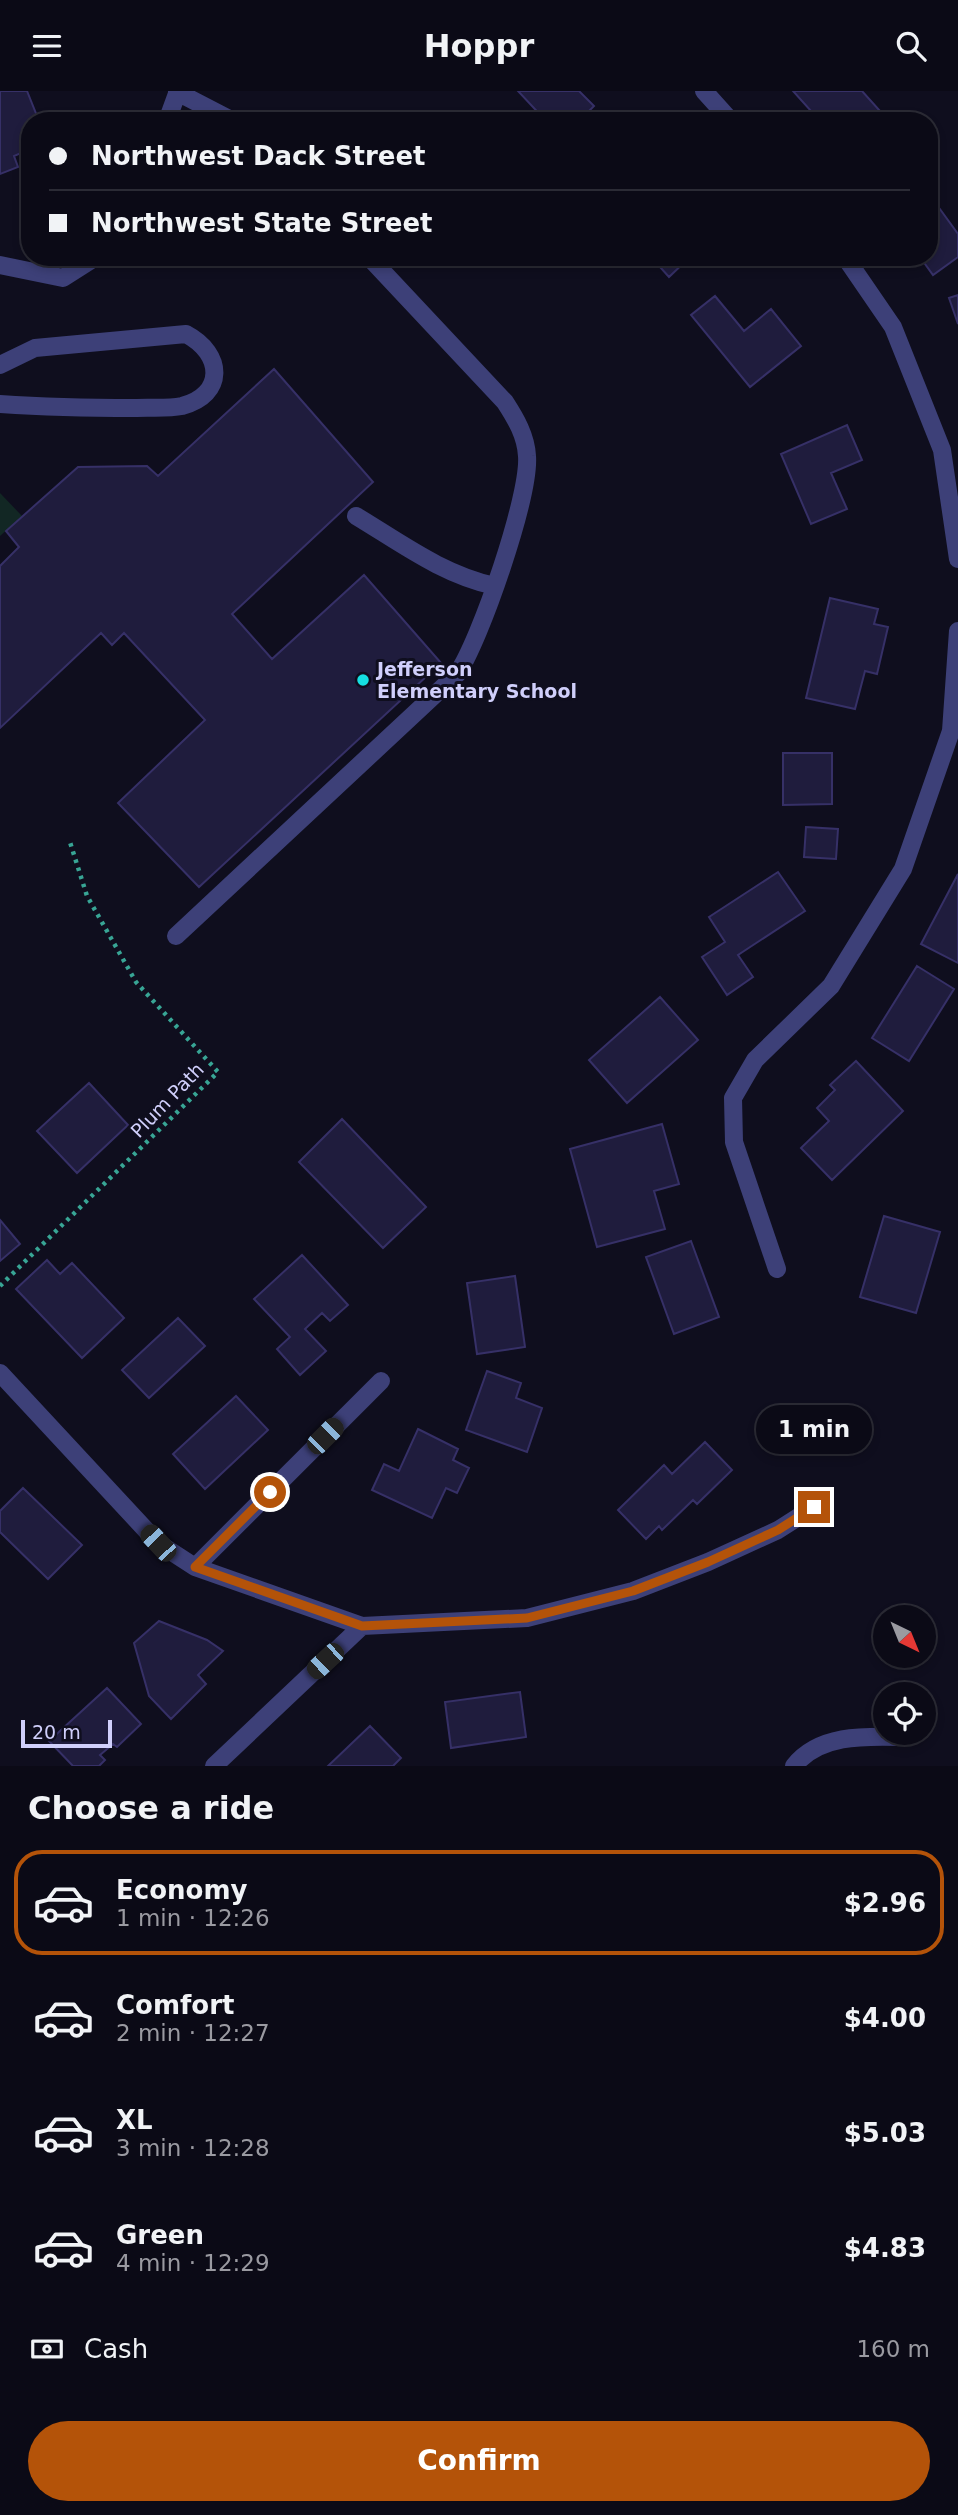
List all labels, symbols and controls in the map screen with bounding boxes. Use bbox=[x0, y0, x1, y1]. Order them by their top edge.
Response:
icon: menu bbox=[28, 27, 66, 65]
text: Hoppr bbox=[424, 27, 534, 65]
icon: search bbox=[892, 27, 930, 65]
text: Northwest Dack Street bbox=[91, 141, 426, 171]
text: Northwest State Street bbox=[91, 208, 432, 238]
place label: Jefferson Elementary School bbox=[375, 658, 577, 702]
marker: Jefferson Elementary School bbox=[355, 672, 371, 688]
street label: Plum Path bbox=[126, 1058, 208, 1142]
callout: 1 min bbox=[756, 1405, 872, 1455]
car bbox=[303, 1414, 348, 1458]
text: 1 min bbox=[778, 1416, 850, 1442]
route start bbox=[254, 1476, 286, 1508]
route end bbox=[798, 1491, 830, 1523]
car bbox=[136, 1520, 181, 1566]
north arrow bbox=[873, 1605, 936, 1668]
map controls bbox=[873, 1605, 936, 1745]
car bbox=[303, 1639, 348, 1683]
button: locate bbox=[873, 1682, 936, 1745]
scale bar bbox=[21, 1717, 112, 1749]
text: 20 m bbox=[32, 1721, 81, 1743]
text: Choose a ride bbox=[28, 1789, 274, 1827]
icon: car bbox=[32, 1871, 95, 1934]
text: Economy bbox=[116, 1875, 247, 1905]
text: $2.96 bbox=[844, 1888, 926, 1918]
text: 1 min · 12:26 bbox=[116, 1905, 270, 1931]
icon: car bbox=[32, 1986, 95, 2049]
text: Comfort bbox=[116, 1990, 234, 2020]
text: $4.00 bbox=[844, 2003, 926, 2033]
text: 2 min · 12:27 bbox=[116, 2020, 270, 2046]
icon: car bbox=[32, 2101, 95, 2164]
text: XL bbox=[116, 2105, 153, 2135]
text: $5.03 bbox=[844, 2118, 926, 2148]
text: 3 min · 12:28 bbox=[116, 2135, 270, 2161]
icon: car bbox=[32, 2216, 95, 2279]
text: Green bbox=[116, 2220, 204, 2250]
text: $4.83 bbox=[844, 2233, 926, 2263]
text: 4 min · 12:29 bbox=[116, 2250, 270, 2276]
icon: cash bbox=[28, 2330, 66, 2368]
text: Cash bbox=[84, 2334, 148, 2364]
text: 160 m bbox=[856, 2336, 930, 2362]
button: Confirm bbox=[28, 2421, 930, 2501]

